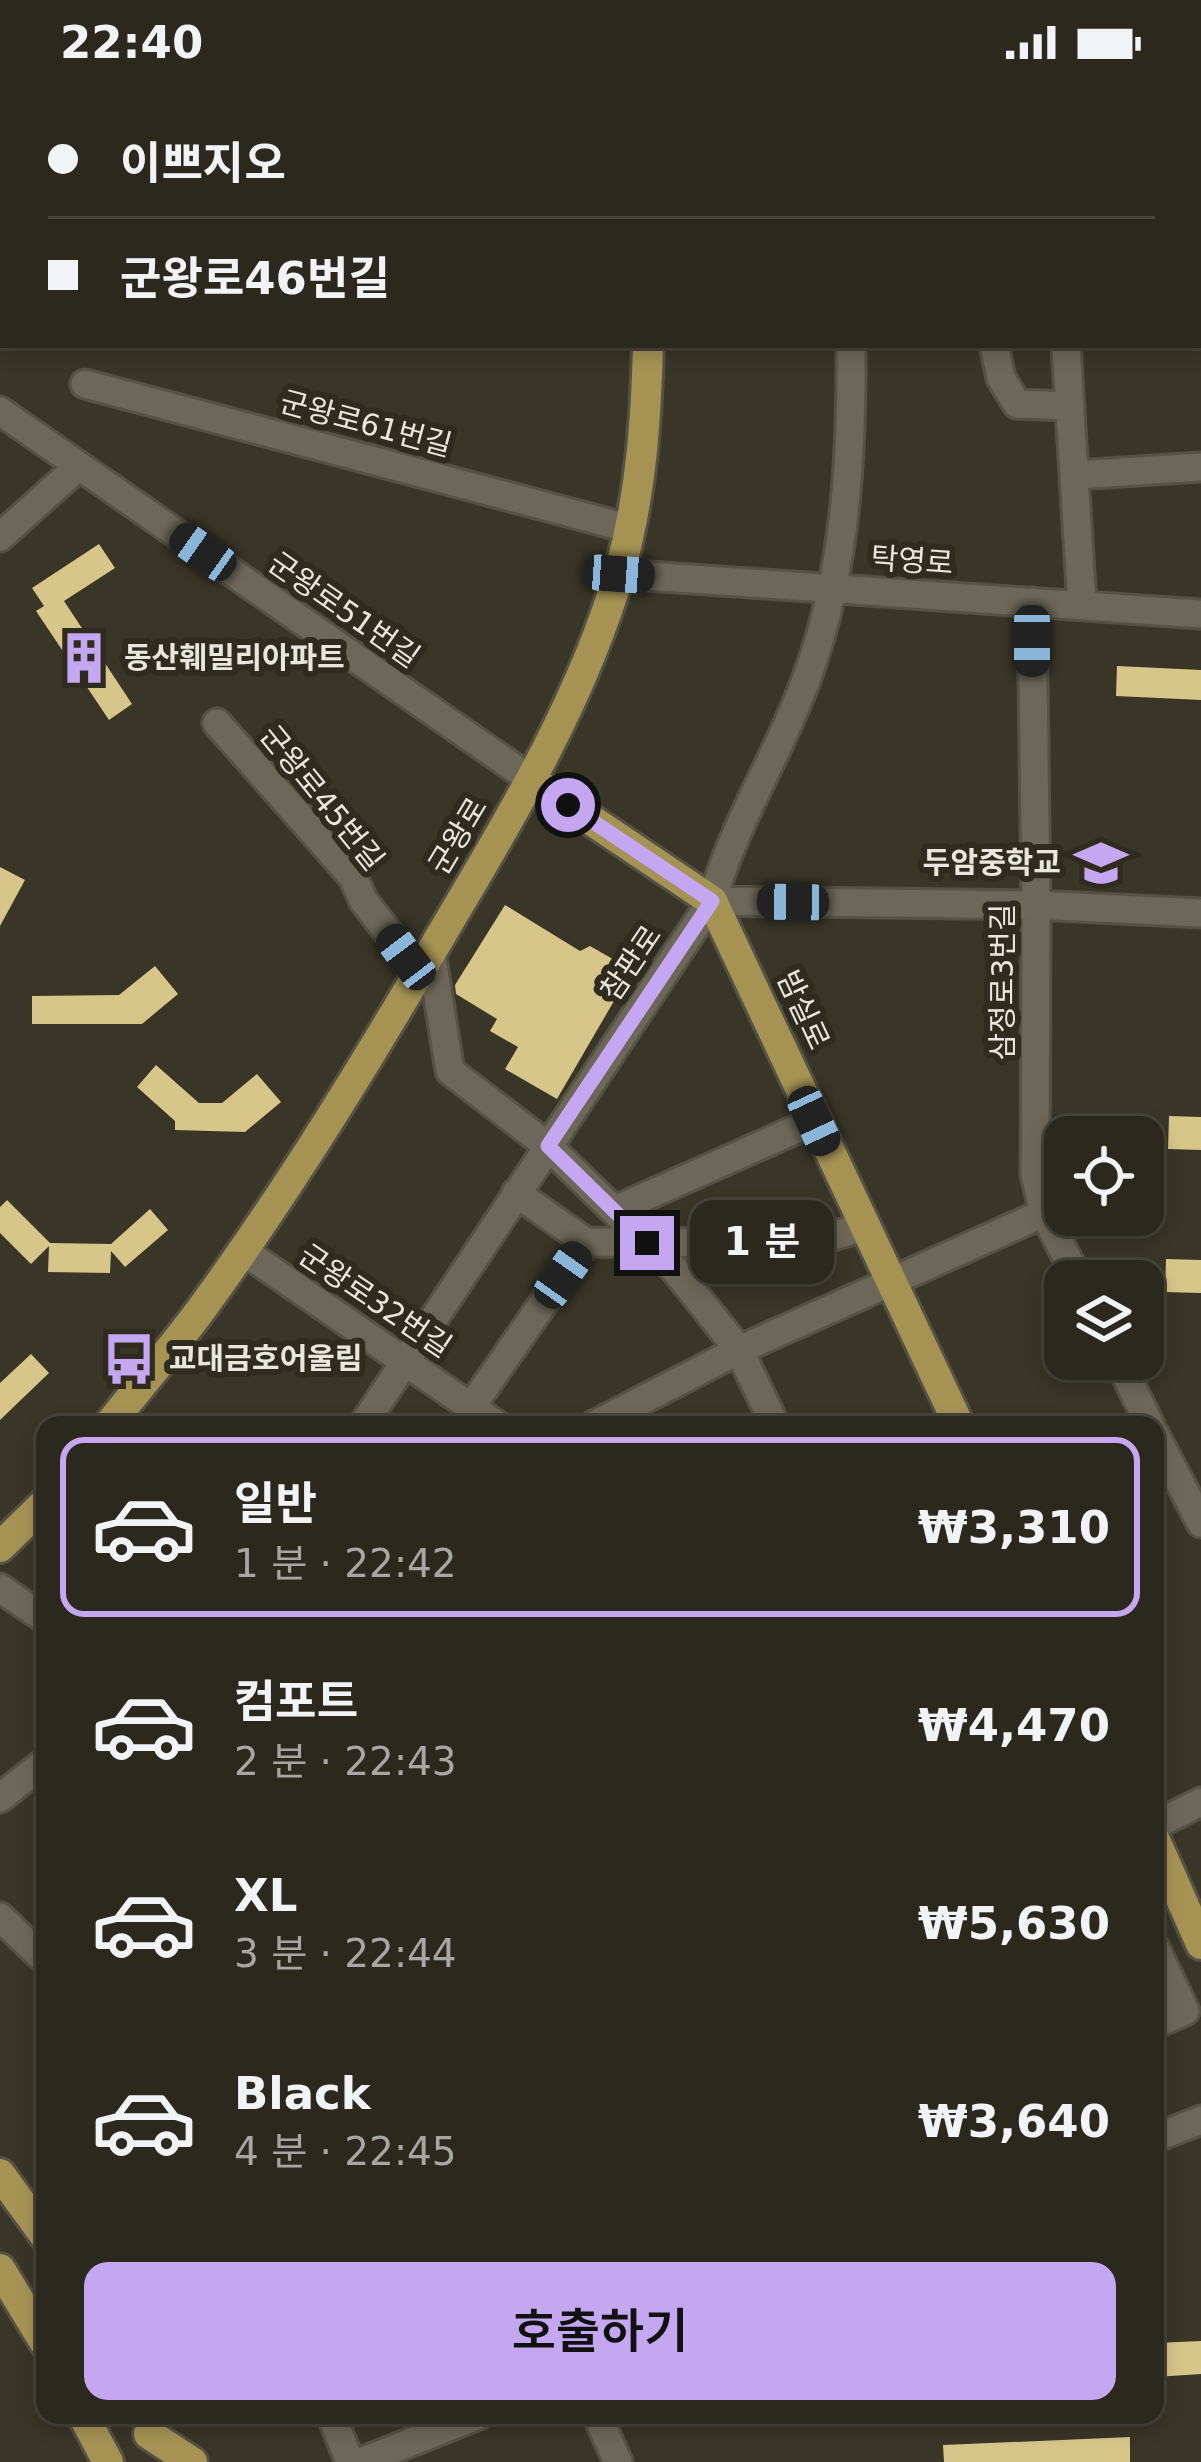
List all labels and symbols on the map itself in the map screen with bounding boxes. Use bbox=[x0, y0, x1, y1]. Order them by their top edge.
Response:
street label: 군왕로61번길 bbox=[277, 384, 456, 463]
car bbox=[163, 517, 243, 587]
street label: 탁영로 bbox=[870, 540, 955, 581]
street label: 군왕로51번길 bbox=[262, 545, 426, 674]
car bbox=[582, 554, 656, 594]
car bbox=[1014, 605, 1050, 677]
building icon: 동산훼밀리아파트 bbox=[55, 629, 113, 687]
place label: 동산훼밀리아파트 bbox=[124, 640, 345, 675]
street label: 군왕로45번길 bbox=[253, 718, 391, 877]
route start bbox=[541, 778, 595, 832]
street label: 군왕로 bbox=[421, 791, 494, 880]
school or university icon: 두암중학교 bbox=[1072, 834, 1130, 892]
place label: 두암중학교 bbox=[923, 845, 1061, 880]
car bbox=[757, 883, 829, 921]
street label: 삼정로3번길 bbox=[985, 903, 1020, 1061]
car bbox=[370, 917, 442, 997]
street label: 참판로 bbox=[593, 919, 668, 1007]
street label: 밤실로 bbox=[770, 965, 837, 1055]
car bbox=[782, 1081, 846, 1161]
callout: 1 분 bbox=[689, 1201, 833, 1285]
route end bbox=[620, 1216, 674, 1270]
car bbox=[528, 1235, 598, 1315]
street label: 군왕로32번길 bbox=[292, 1237, 458, 1364]
bus stop icon: 교대금호어울림 bbox=[100, 1330, 158, 1388]
place label: 교대금호어울림 bbox=[169, 1341, 362, 1376]

